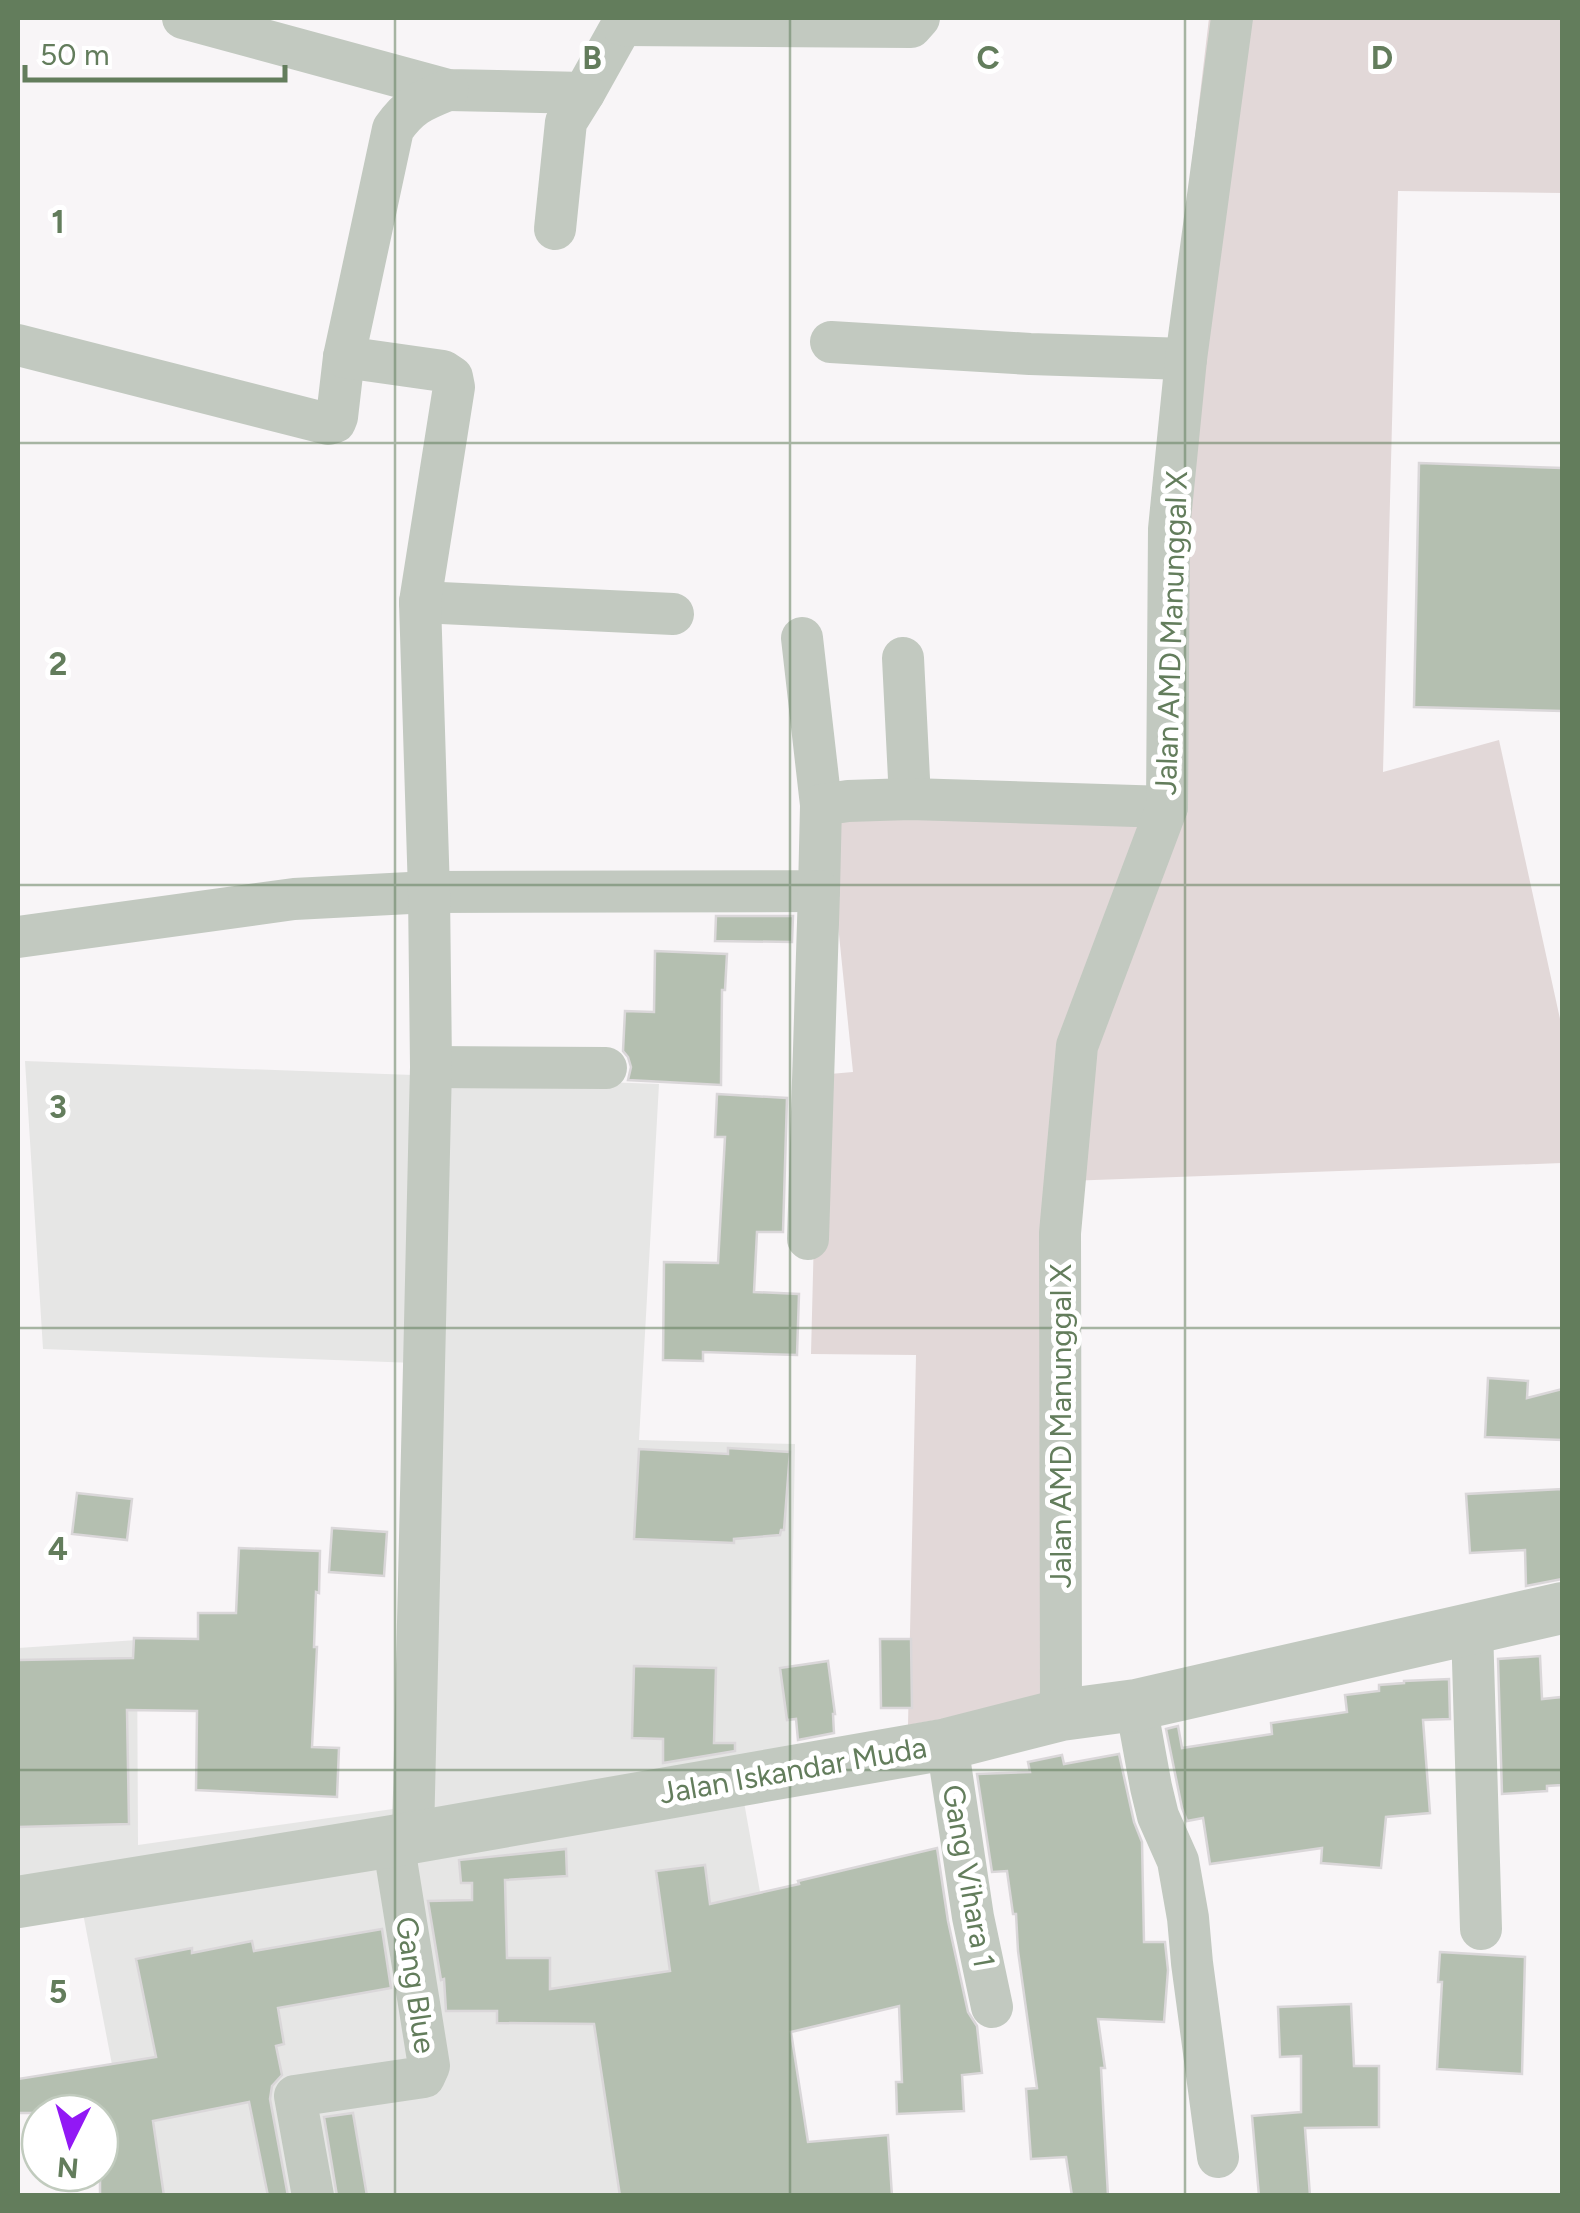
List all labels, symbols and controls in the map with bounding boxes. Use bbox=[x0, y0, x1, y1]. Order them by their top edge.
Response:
scale bar bbox=[25, 20, 285, 82]
text: 50 m bbox=[40, 36, 109, 73]
text: B bbox=[582, 39, 602, 77]
text: C bbox=[976, 39, 1000, 77]
text: D bbox=[1371, 39, 1393, 77]
text: 1 bbox=[51, 203, 65, 241]
street label: Jalan AMD Manunggal X bbox=[1147, 470, 1195, 796]
text: 2 bbox=[49, 645, 67, 683]
text: 3 bbox=[49, 1088, 67, 1126]
street label: Jalan AMD Manunggal X bbox=[1042, 1263, 1079, 1588]
text: 4 bbox=[48, 1530, 68, 1568]
street label: Jalan Iskandar Muda bbox=[657, 1728, 929, 1812]
street label: Gang Vihara 1 bbox=[935, 1782, 1003, 1970]
street label: Gang Blue bbox=[388, 1914, 444, 2056]
text: 5 bbox=[49, 1973, 67, 2011]
north arrow bbox=[20, 2093, 120, 2193]
text: N bbox=[56, 2150, 80, 2186]

